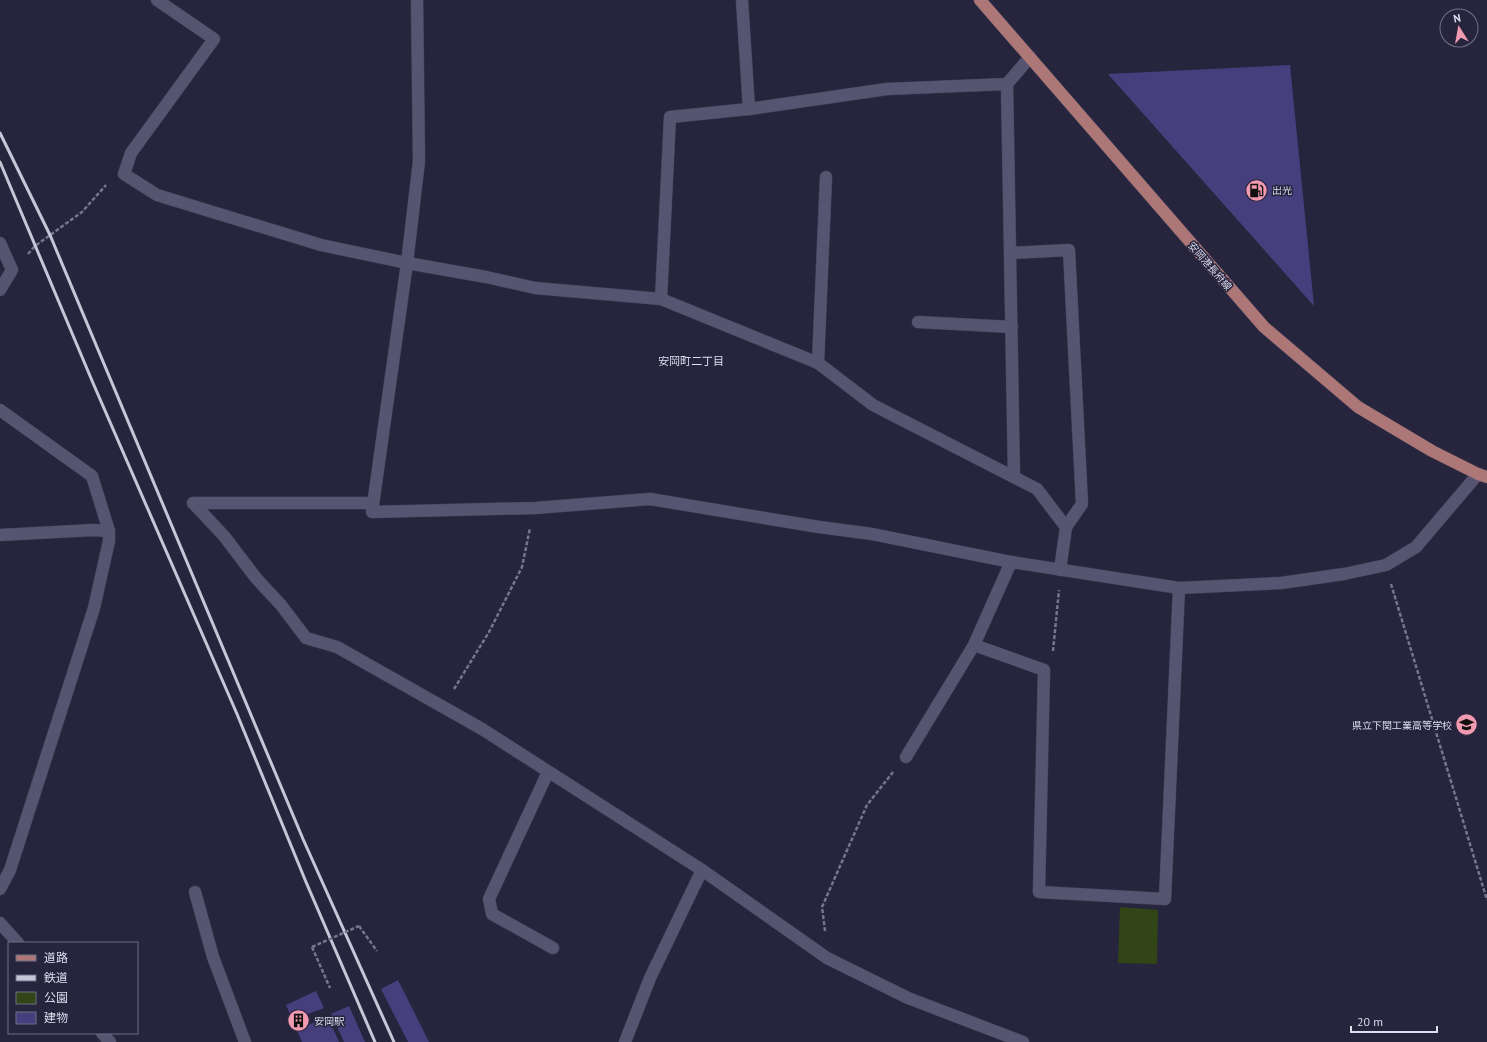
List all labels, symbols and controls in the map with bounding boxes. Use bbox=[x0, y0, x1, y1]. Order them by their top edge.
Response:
north arrow bbox=[1439, 8, 1479, 48]
text: N bbox=[1452, 11, 1462, 26]
fuel station icon: 出光 bbox=[1244, 177, 1270, 203]
place label: 出光 bbox=[1272, 184, 1292, 197]
street label: 安岡港長府線 bbox=[1185, 239, 1235, 293]
district label: 安岡町二丁目 bbox=[658, 354, 724, 368]
school or university icon: 県立下関工業高等学校 bbox=[1454, 712, 1480, 738]
place label: 県立下関工業高等学校 bbox=[1352, 719, 1452, 732]
legend bbox=[8, 942, 138, 1034]
text: 道路 bbox=[44, 950, 68, 965]
text: 鉄道 bbox=[44, 970, 68, 985]
text: 公園 bbox=[44, 990, 68, 1005]
building icon: 安岡駅 bbox=[286, 1008, 312, 1034]
scale bar bbox=[1351, 1008, 1437, 1034]
text: 建物 bbox=[44, 1010, 68, 1025]
text: 20 m bbox=[1357, 1014, 1383, 1029]
place label: 安岡駅 bbox=[314, 1015, 345, 1028]

